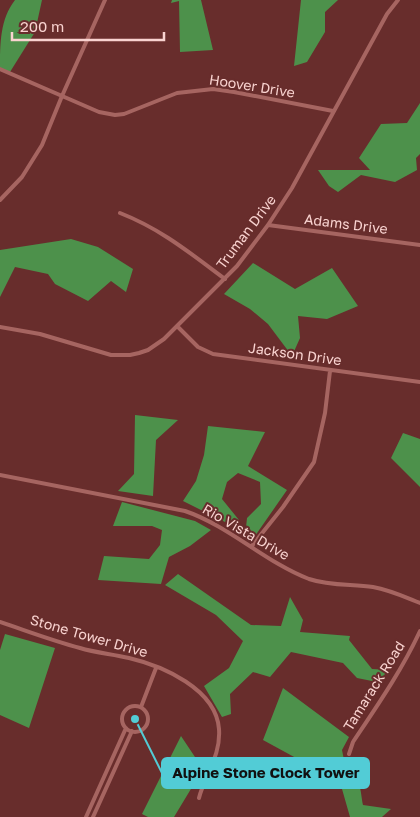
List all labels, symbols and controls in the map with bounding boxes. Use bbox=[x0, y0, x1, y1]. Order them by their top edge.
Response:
scale bar bbox=[12, 10, 165, 42]
text: 200 m bbox=[20, 17, 64, 35]
street label: Hoover Drive bbox=[208, 70, 296, 101]
street label: Truman Drive bbox=[212, 191, 279, 272]
street label: Adams Drive bbox=[303, 210, 389, 237]
street label: Jackson Drive bbox=[247, 339, 343, 368]
street label: Rio Vista Drive bbox=[200, 500, 293, 563]
street label: Stone Tower Drive bbox=[28, 611, 150, 660]
street label: Tamarack Road bbox=[339, 638, 408, 734]
callout: Alpine Stone Clock Tower bbox=[162, 758, 369, 788]
text: Alpine Stone Clock Tower bbox=[172, 763, 360, 781]

